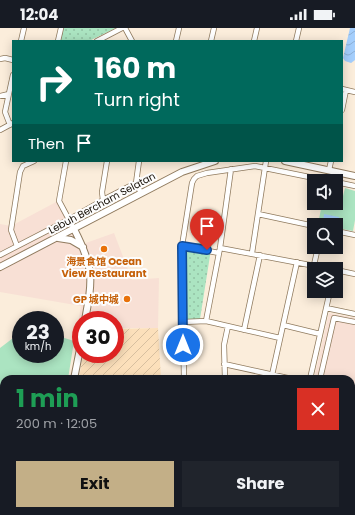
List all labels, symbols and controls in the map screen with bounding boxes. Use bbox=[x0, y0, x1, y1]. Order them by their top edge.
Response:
text: 12:04 bbox=[20, 4, 58, 25]
text: 160 m bbox=[94, 49, 176, 88]
icon: right bbox=[28, 56, 80, 108]
text: Turn right bbox=[94, 87, 180, 112]
icon: arrive bbox=[73, 132, 95, 154]
text: Then bbox=[28, 133, 65, 154]
street label: Lebuh Bercham Selatan bbox=[46, 168, 158, 238]
map controls bbox=[307, 174, 343, 298]
button: sound bbox=[307, 174, 343, 210]
pin bbox=[190, 209, 224, 250]
icon: arrive bbox=[196, 215, 218, 237]
button: search bbox=[307, 218, 343, 254]
marker: 海景食馆 Ocean View Restaurant bbox=[99, 244, 109, 254]
place label: 海景食馆 Ocean View Restaurant bbox=[62, 254, 146, 281]
button: layers bbox=[307, 262, 343, 298]
place label: GP 城中城 bbox=[73, 292, 119, 307]
marker: GP 城中城 bbox=[122, 294, 132, 304]
speed limit sign: 30 bbox=[72, 311, 124, 363]
text: 23 bbox=[26, 318, 50, 346]
position arrow bbox=[162, 324, 204, 366]
text: km/h bbox=[25, 339, 51, 354]
text: 1 min bbox=[16, 382, 79, 415]
button: close bbox=[297, 388, 339, 430]
text: 200 m · 12:05 bbox=[16, 414, 97, 433]
button: Exit bbox=[16, 461, 174, 507]
button: Share bbox=[182, 461, 339, 507]

